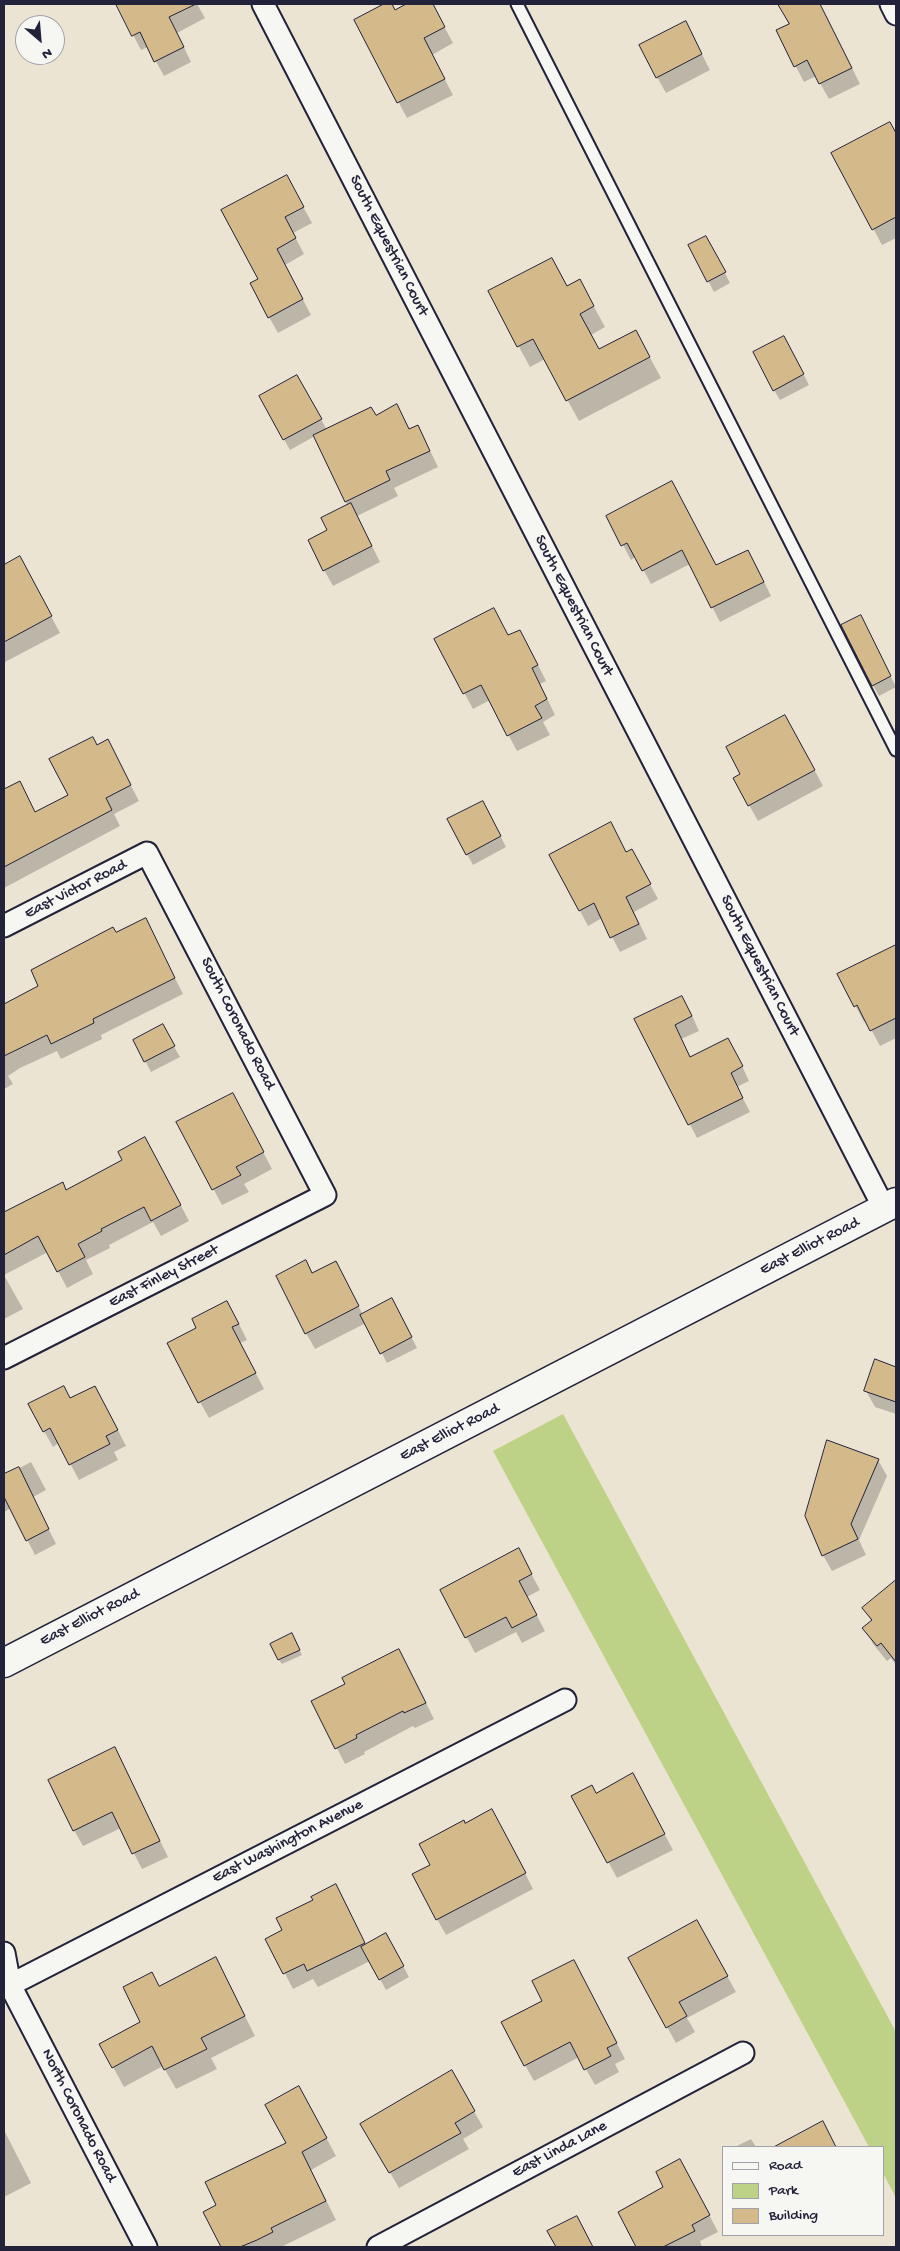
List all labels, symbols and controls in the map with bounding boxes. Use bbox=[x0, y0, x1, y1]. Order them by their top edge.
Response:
north arrow bbox=[15, 15, 65, 65]
text: N bbox=[39, 43, 55, 63]
street label: South Equestrian Court bbox=[344, 172, 432, 320]
street label: South Equestrian Court bbox=[529, 532, 617, 680]
street label: East Victor Road bbox=[22, 856, 130, 924]
street label: South Equestrian Court bbox=[715, 892, 803, 1040]
street label: South Coronado Road bbox=[195, 955, 279, 1093]
street label: East Elliot Road bbox=[757, 1214, 863, 1280]
street label: East Finley Street bbox=[106, 1241, 222, 1313]
street label: East Elliot Road bbox=[397, 1400, 503, 1466]
street label: East Elliot Road bbox=[37, 1585, 143, 1651]
street label: East Washington Avenue bbox=[209, 1796, 367, 1888]
street label: North Coronado Road bbox=[36, 2046, 120, 2186]
street label: East Linda Lane bbox=[509, 2117, 611, 2183]
legend bbox=[722, 2146, 885, 2236]
text: Road bbox=[769, 2157, 802, 2175]
text: Park bbox=[769, 2182, 798, 2200]
text: Building bbox=[769, 2207, 818, 2225]

